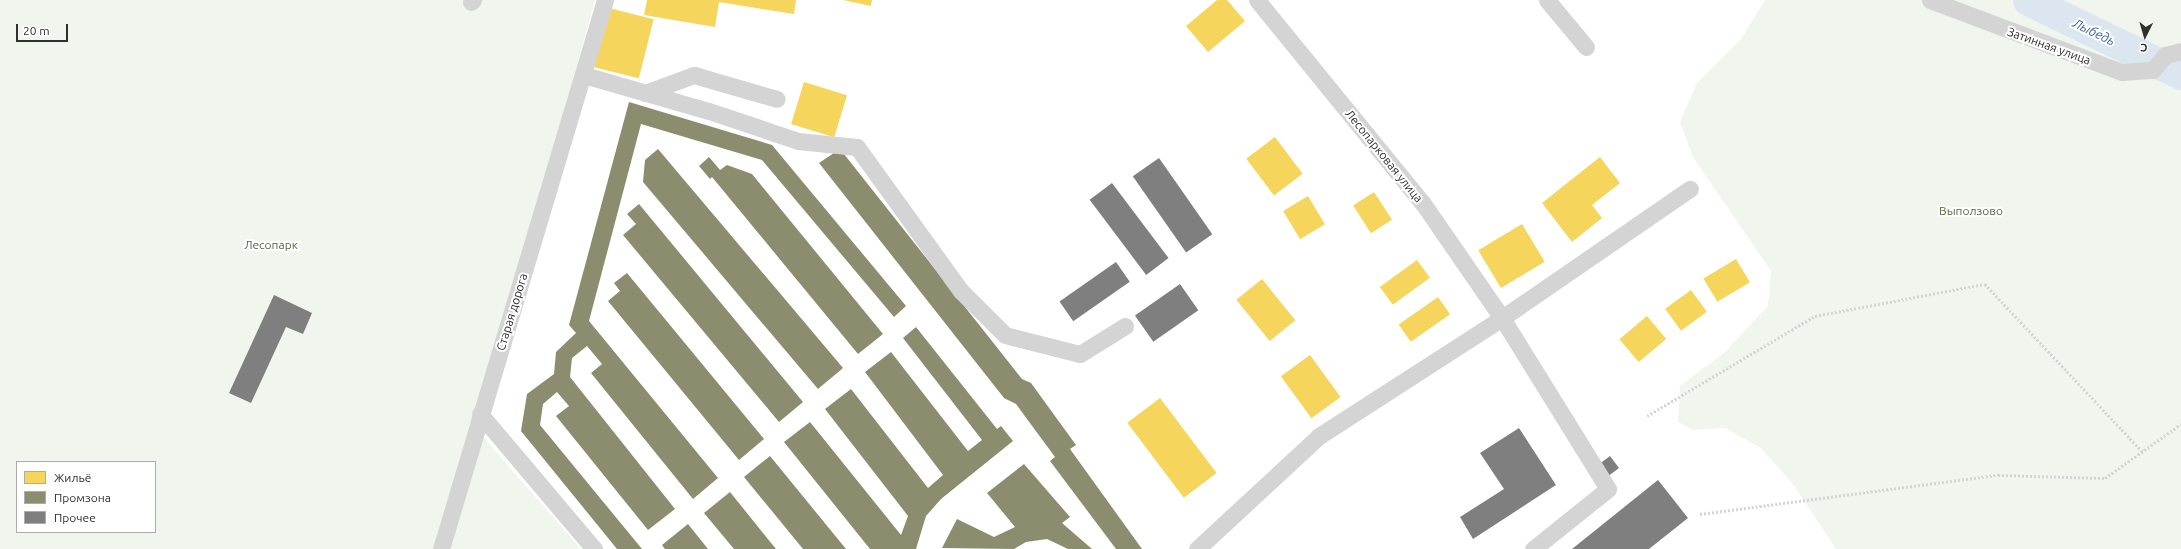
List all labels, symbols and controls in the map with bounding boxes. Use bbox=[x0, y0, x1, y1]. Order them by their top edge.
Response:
water label: Лыбедь bbox=[2070, 15, 2118, 49]
scale bar bbox=[18, 16, 70, 42]
north arrow bbox=[2125, 16, 2165, 56]
text: 20 m bbox=[23, 24, 50, 37]
street label: Затинная улица bbox=[2005, 24, 2093, 68]
text: С bbox=[2140, 42, 2148, 54]
street label: Лесопарковая улица bbox=[1342, 107, 1426, 205]
park label: Выползово bbox=[1939, 204, 2003, 218]
park label: Лесопарк bbox=[244, 238, 298, 252]
street label: Старая дорога bbox=[493, 272, 531, 352]
legend bbox=[16, 461, 156, 533]
text: Жильё bbox=[54, 471, 91, 484]
text: Промзона bbox=[54, 491, 111, 504]
text: Прочее bbox=[54, 511, 96, 524]

